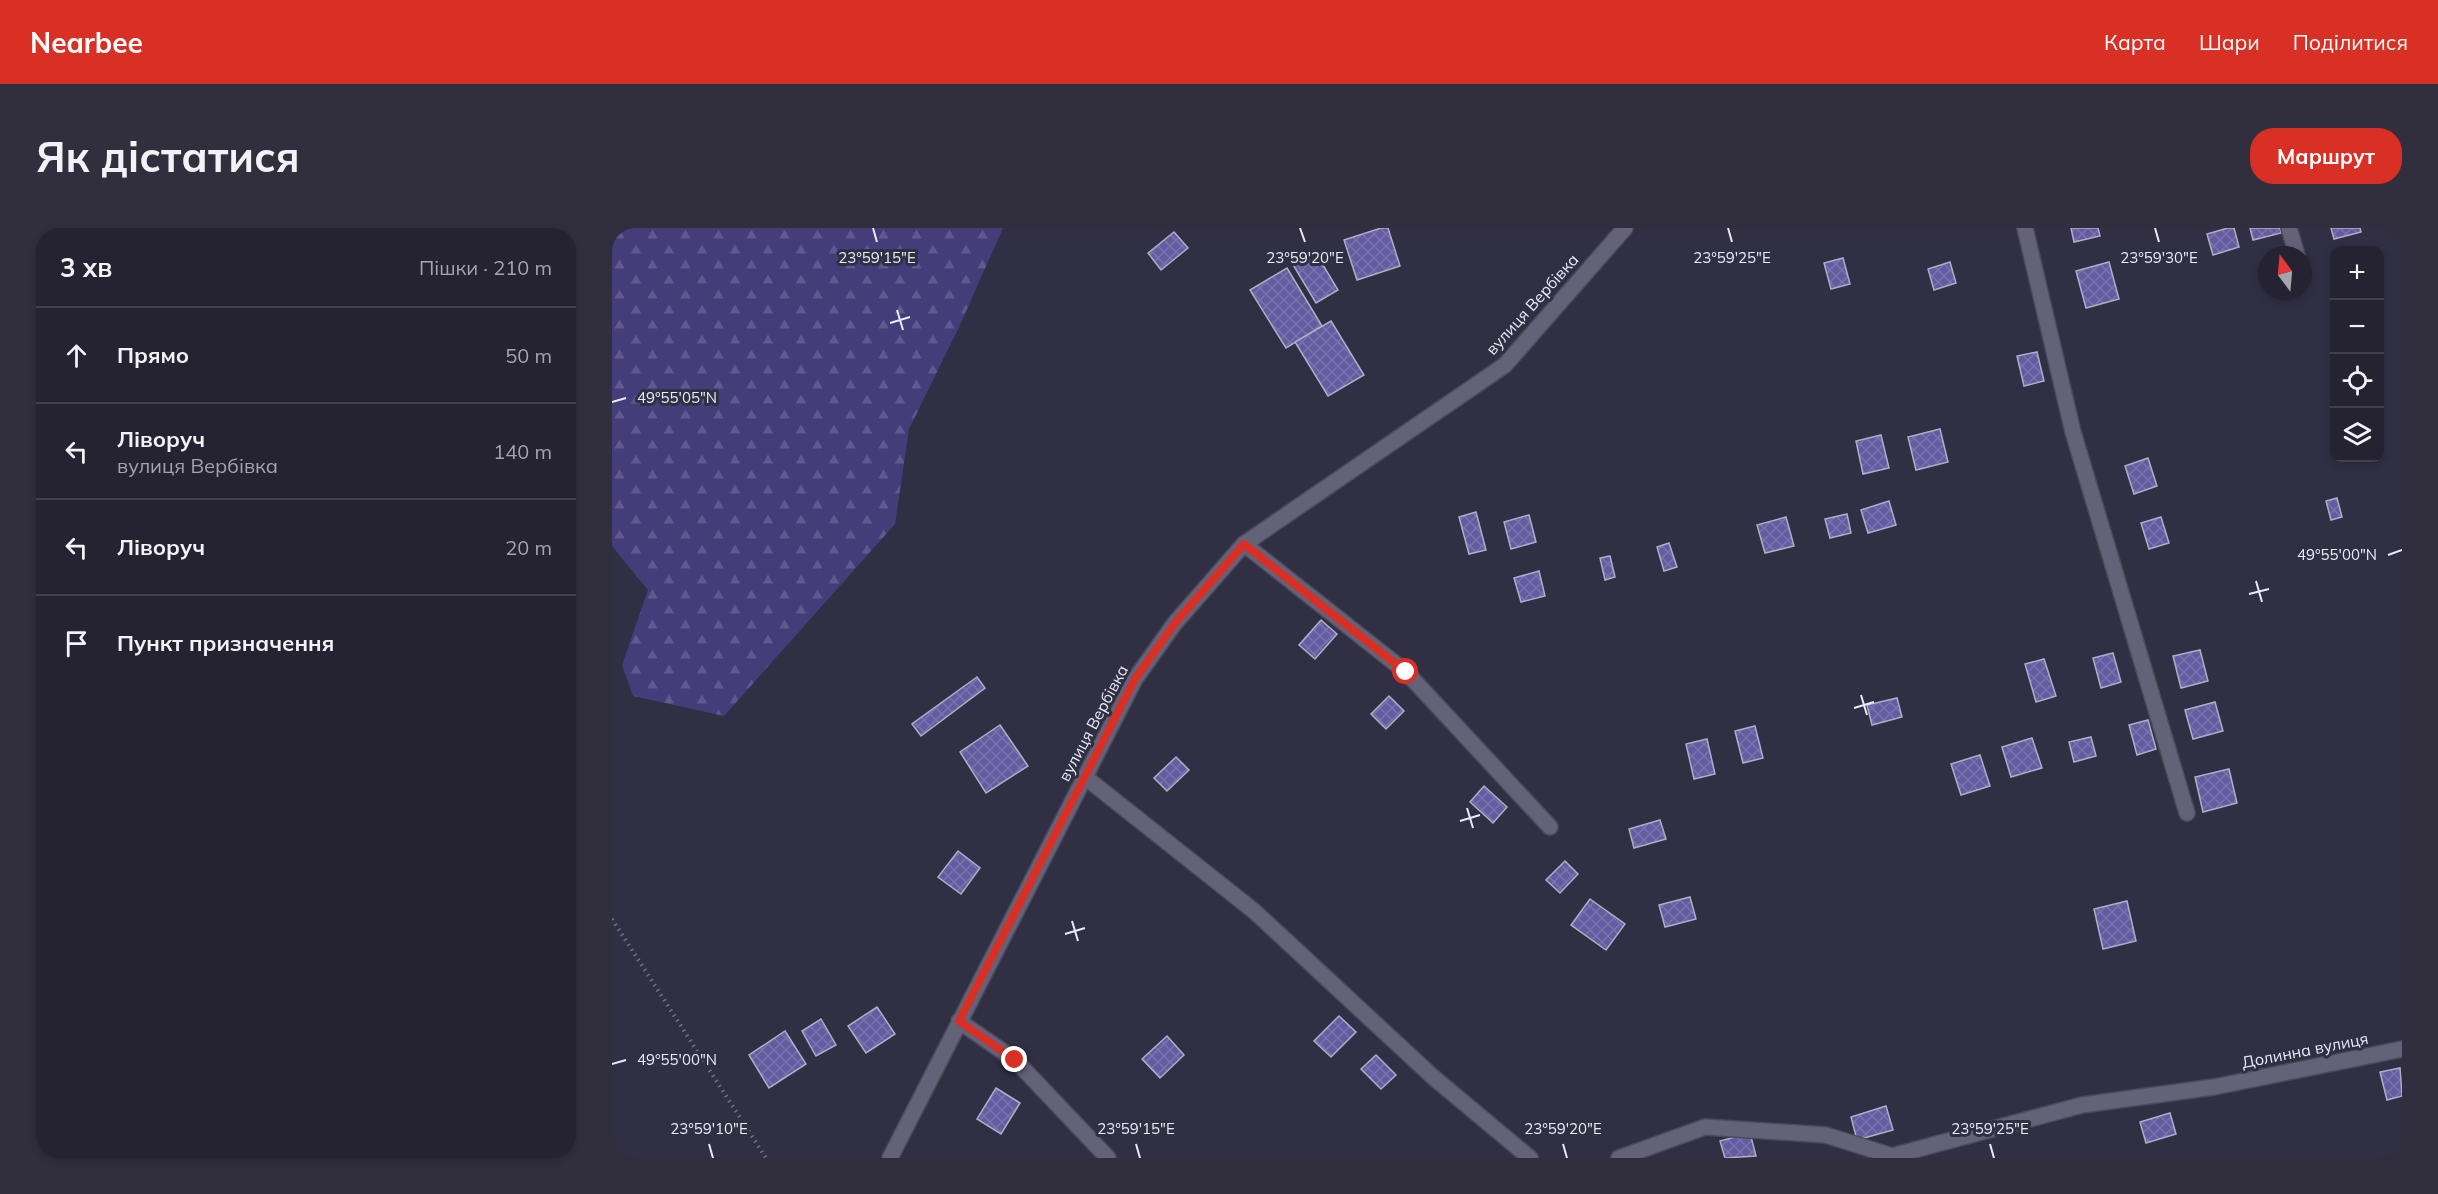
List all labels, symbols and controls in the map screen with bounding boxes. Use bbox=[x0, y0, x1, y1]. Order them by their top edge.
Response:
text: Nearbee bbox=[30, 25, 143, 60]
text: Карта bbox=[2104, 29, 2166, 55]
text: Шари bbox=[2199, 29, 2260, 55]
text: Поділитися bbox=[2293, 29, 2408, 55]
button: Маршрут bbox=[2250, 128, 2402, 184]
text: Як дістатися bbox=[36, 130, 300, 183]
north arrow bbox=[2258, 246, 2312, 300]
map controls bbox=[2330, 246, 2384, 462]
button: + bbox=[2330, 246, 2384, 300]
text: 23°59'15"E bbox=[838, 248, 916, 267]
text: 23°59'20"E bbox=[1266, 248, 1344, 267]
text: 23°59'25"E bbox=[1693, 248, 1771, 267]
text: 23°59'30"E bbox=[2120, 248, 2198, 267]
street label: вулиця Вербівка bbox=[1481, 249, 1583, 359]
text: 3 хв bbox=[60, 251, 112, 284]
text: Пішки · 210 m bbox=[419, 255, 552, 280]
button: − bbox=[2330, 300, 2384, 354]
icon: ahead bbox=[60, 339, 93, 372]
text: Прямо bbox=[117, 341, 189, 369]
text: 50 m bbox=[505, 343, 552, 368]
button: locate bbox=[2330, 354, 2384, 408]
text: 49°55'05"N bbox=[637, 388, 717, 407]
button: layers bbox=[2330, 408, 2384, 462]
text: Ліворуч bbox=[117, 425, 205, 453]
icon: left bbox=[60, 435, 93, 468]
text: 140 m bbox=[493, 439, 552, 464]
text: вулиця Вербівка bbox=[117, 453, 278, 478]
icon: left bbox=[60, 531, 93, 564]
text: Ліворуч bbox=[117, 533, 205, 561]
text: 20 m bbox=[505, 535, 552, 560]
text: 49°55'00"N bbox=[2297, 545, 2377, 564]
icon: arrive bbox=[60, 627, 93, 660]
text: Пункт призначення bbox=[117, 629, 334, 657]
route start bbox=[1392, 658, 1418, 684]
street label: вулиця Вербівка bbox=[1054, 661, 1132, 785]
street label: Долинна вулиця bbox=[2240, 1028, 2370, 1072]
route end bbox=[1001, 1046, 1027, 1072]
text: 49°55'00"N bbox=[637, 1050, 717, 1069]
text: 23°59'10"E bbox=[670, 1119, 748, 1138]
text: 23°59'15"E bbox=[1097, 1119, 1175, 1138]
text: 23°59'20"E bbox=[1524, 1119, 1602, 1138]
text: 23°59'25"E bbox=[1951, 1119, 2029, 1138]

